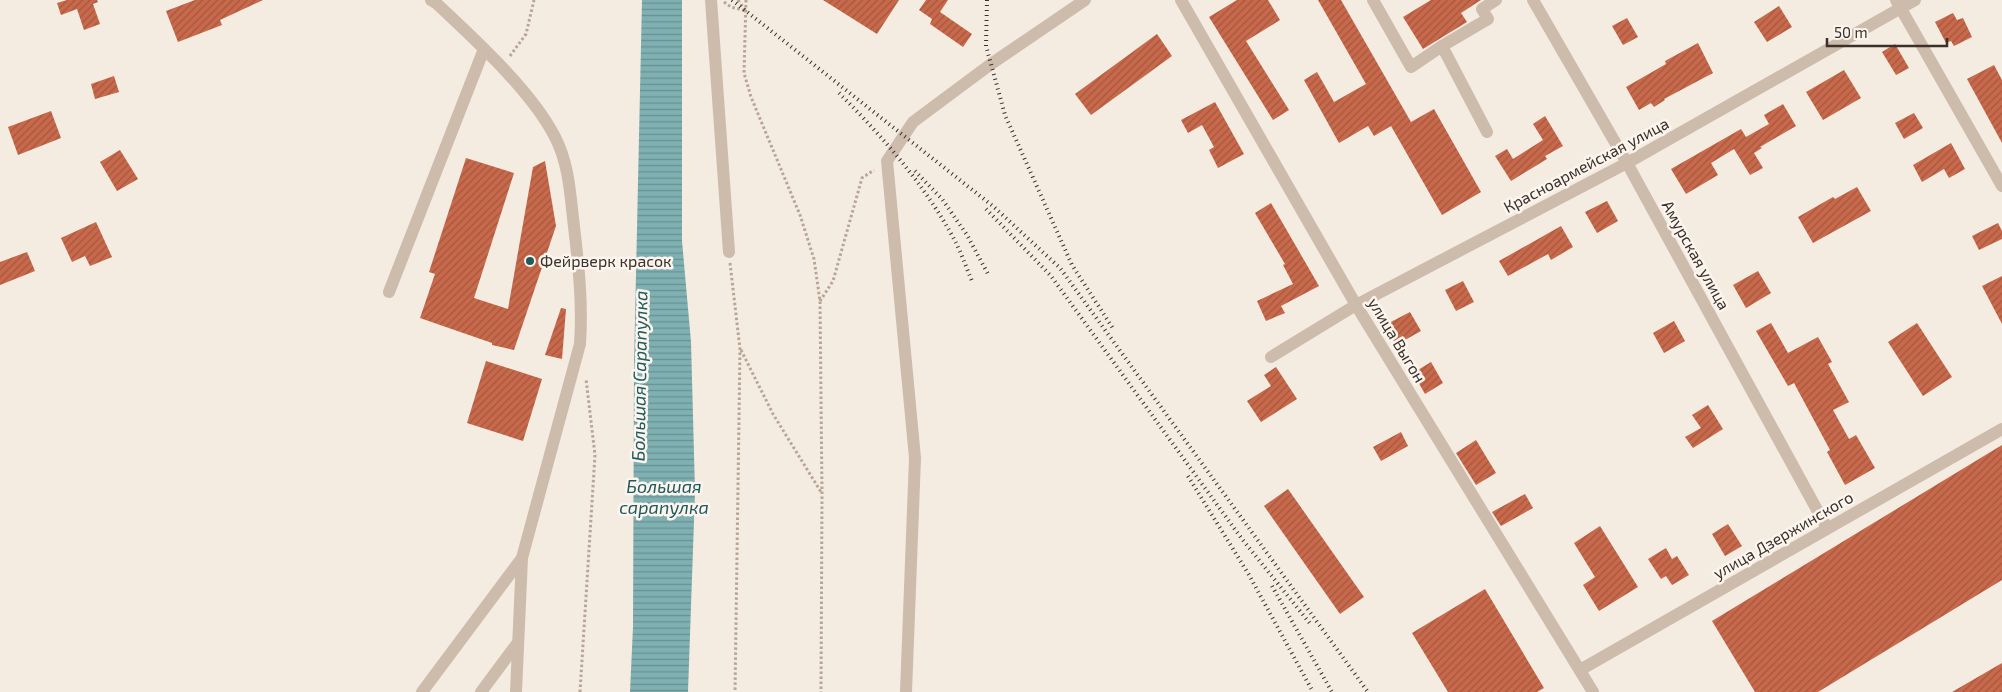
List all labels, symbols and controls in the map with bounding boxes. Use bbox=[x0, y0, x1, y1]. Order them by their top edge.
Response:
scale bar bbox=[1827, 15, 1947, 47]
text: 50 m bbox=[1834, 23, 1868, 41]
street label: Красноармейская улица bbox=[1500, 113, 1672, 217]
street label: Амурская улица bbox=[1658, 197, 1734, 313]
place label: Фейрверк красок bbox=[540, 251, 672, 270]
marker: Фейрверк красок bbox=[524, 255, 536, 267]
water label: Большая Сарапулка bbox=[627, 290, 651, 462]
street label: улица Выгон bbox=[1364, 294, 1430, 386]
water label: Большая сарапулка bbox=[619, 475, 709, 518]
street label: улица Дзержинского bbox=[1709, 487, 1857, 583]

